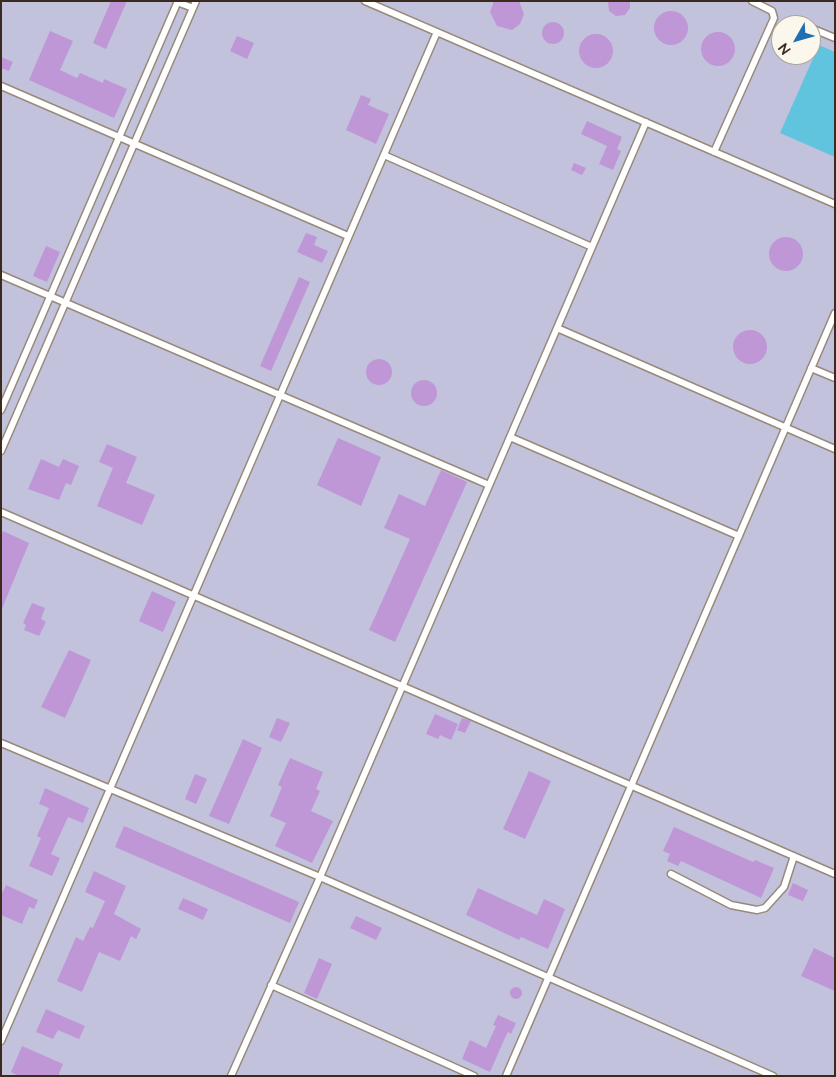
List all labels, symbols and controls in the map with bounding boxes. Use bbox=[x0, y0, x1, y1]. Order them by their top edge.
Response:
north arrow bbox=[771, 15, 821, 65]
text: N bbox=[774, 39, 796, 58]

